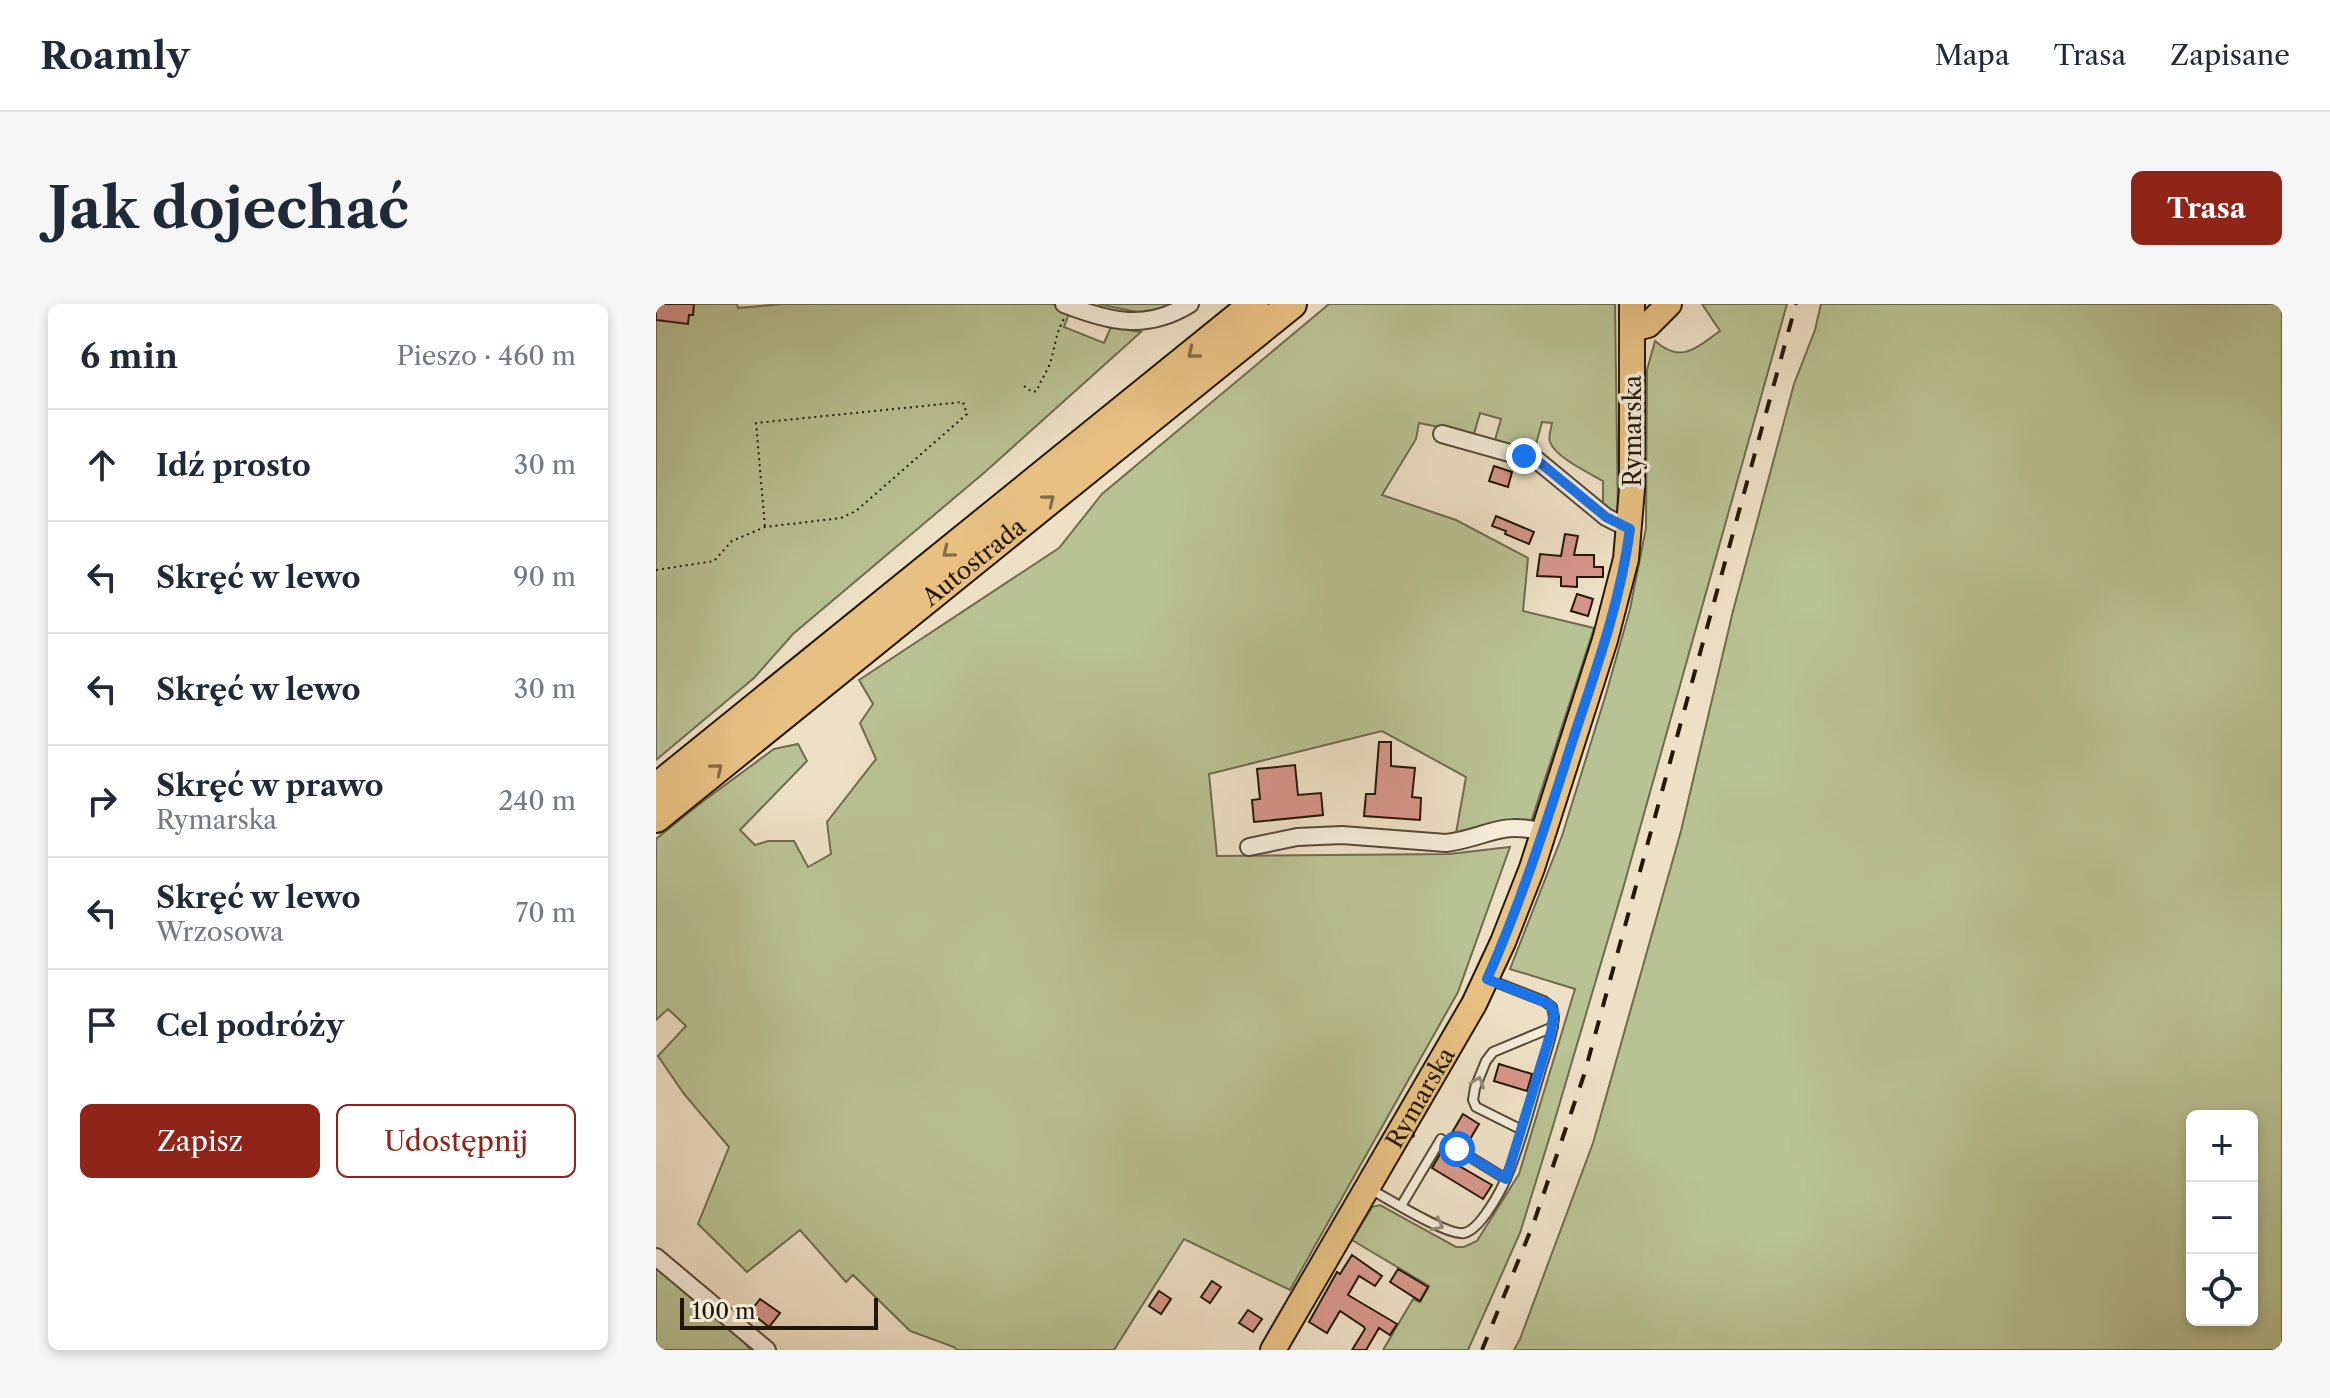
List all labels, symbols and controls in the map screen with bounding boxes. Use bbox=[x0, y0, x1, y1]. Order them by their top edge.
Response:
text: Roamly bbox=[40, 32, 189, 79]
text: Mapa bbox=[1935, 38, 2010, 72]
text: Trasa bbox=[2054, 38, 2126, 72]
text: Zapisane bbox=[2170, 38, 2290, 72]
button: Trasa bbox=[2131, 171, 2282, 245]
text: Jak dojechać bbox=[48, 174, 409, 243]
text: 6 min bbox=[80, 335, 178, 377]
text: Pieszo · 460 m bbox=[397, 340, 576, 372]
one-way arrow bbox=[1188, 343, 1202, 358]
street label: Rymarska bbox=[1618, 375, 1647, 487]
route end bbox=[1506, 438, 1542, 474]
icon: ahead bbox=[80, 443, 124, 487]
text: Idź prosto bbox=[156, 447, 311, 484]
text: 30 m bbox=[514, 449, 576, 481]
one-way arrow bbox=[1040, 495, 1054, 510]
street label: Autostrada bbox=[915, 511, 1031, 612]
one-way arrow bbox=[943, 542, 957, 557]
icon: left bbox=[80, 555, 124, 599]
text: Skręć w lewo bbox=[156, 559, 361, 596]
text: 90 m bbox=[513, 561, 576, 593]
icon: left bbox=[80, 667, 124, 711]
text: Skręć w lewo bbox=[156, 671, 361, 708]
text: 30 m bbox=[514, 673, 576, 705]
one-way arrow bbox=[708, 764, 722, 779]
text: Skręć w prawo bbox=[156, 767, 384, 804]
icon: right bbox=[80, 779, 124, 823]
text: 240 m bbox=[498, 785, 576, 817]
text: Rymarska bbox=[156, 804, 277, 836]
text: Skręć w lewo bbox=[156, 879, 361, 916]
icon: left bbox=[80, 891, 124, 935]
text: 70 m bbox=[516, 897, 576, 929]
text: Wrzosowa bbox=[156, 916, 284, 948]
icon: arrive bbox=[80, 1003, 124, 1047]
text: Cel podróży bbox=[156, 1007, 344, 1044]
street label: Rymarska bbox=[1379, 1042, 1460, 1153]
one-way arrow bbox=[1468, 1076, 1485, 1090]
button: Zapisz bbox=[80, 1104, 320, 1178]
button: Udostępnij bbox=[336, 1104, 576, 1178]
map controls bbox=[2186, 1110, 2258, 1326]
button: + bbox=[2186, 1110, 2258, 1182]
route start bbox=[1439, 1131, 1475, 1167]
button: − bbox=[2186, 1182, 2258, 1254]
one-way arrow bbox=[1429, 1215, 1444, 1231]
button: locate bbox=[2186, 1254, 2258, 1326]
scale bar bbox=[680, 1294, 878, 1330]
text: 100 m bbox=[692, 1298, 755, 1325]

